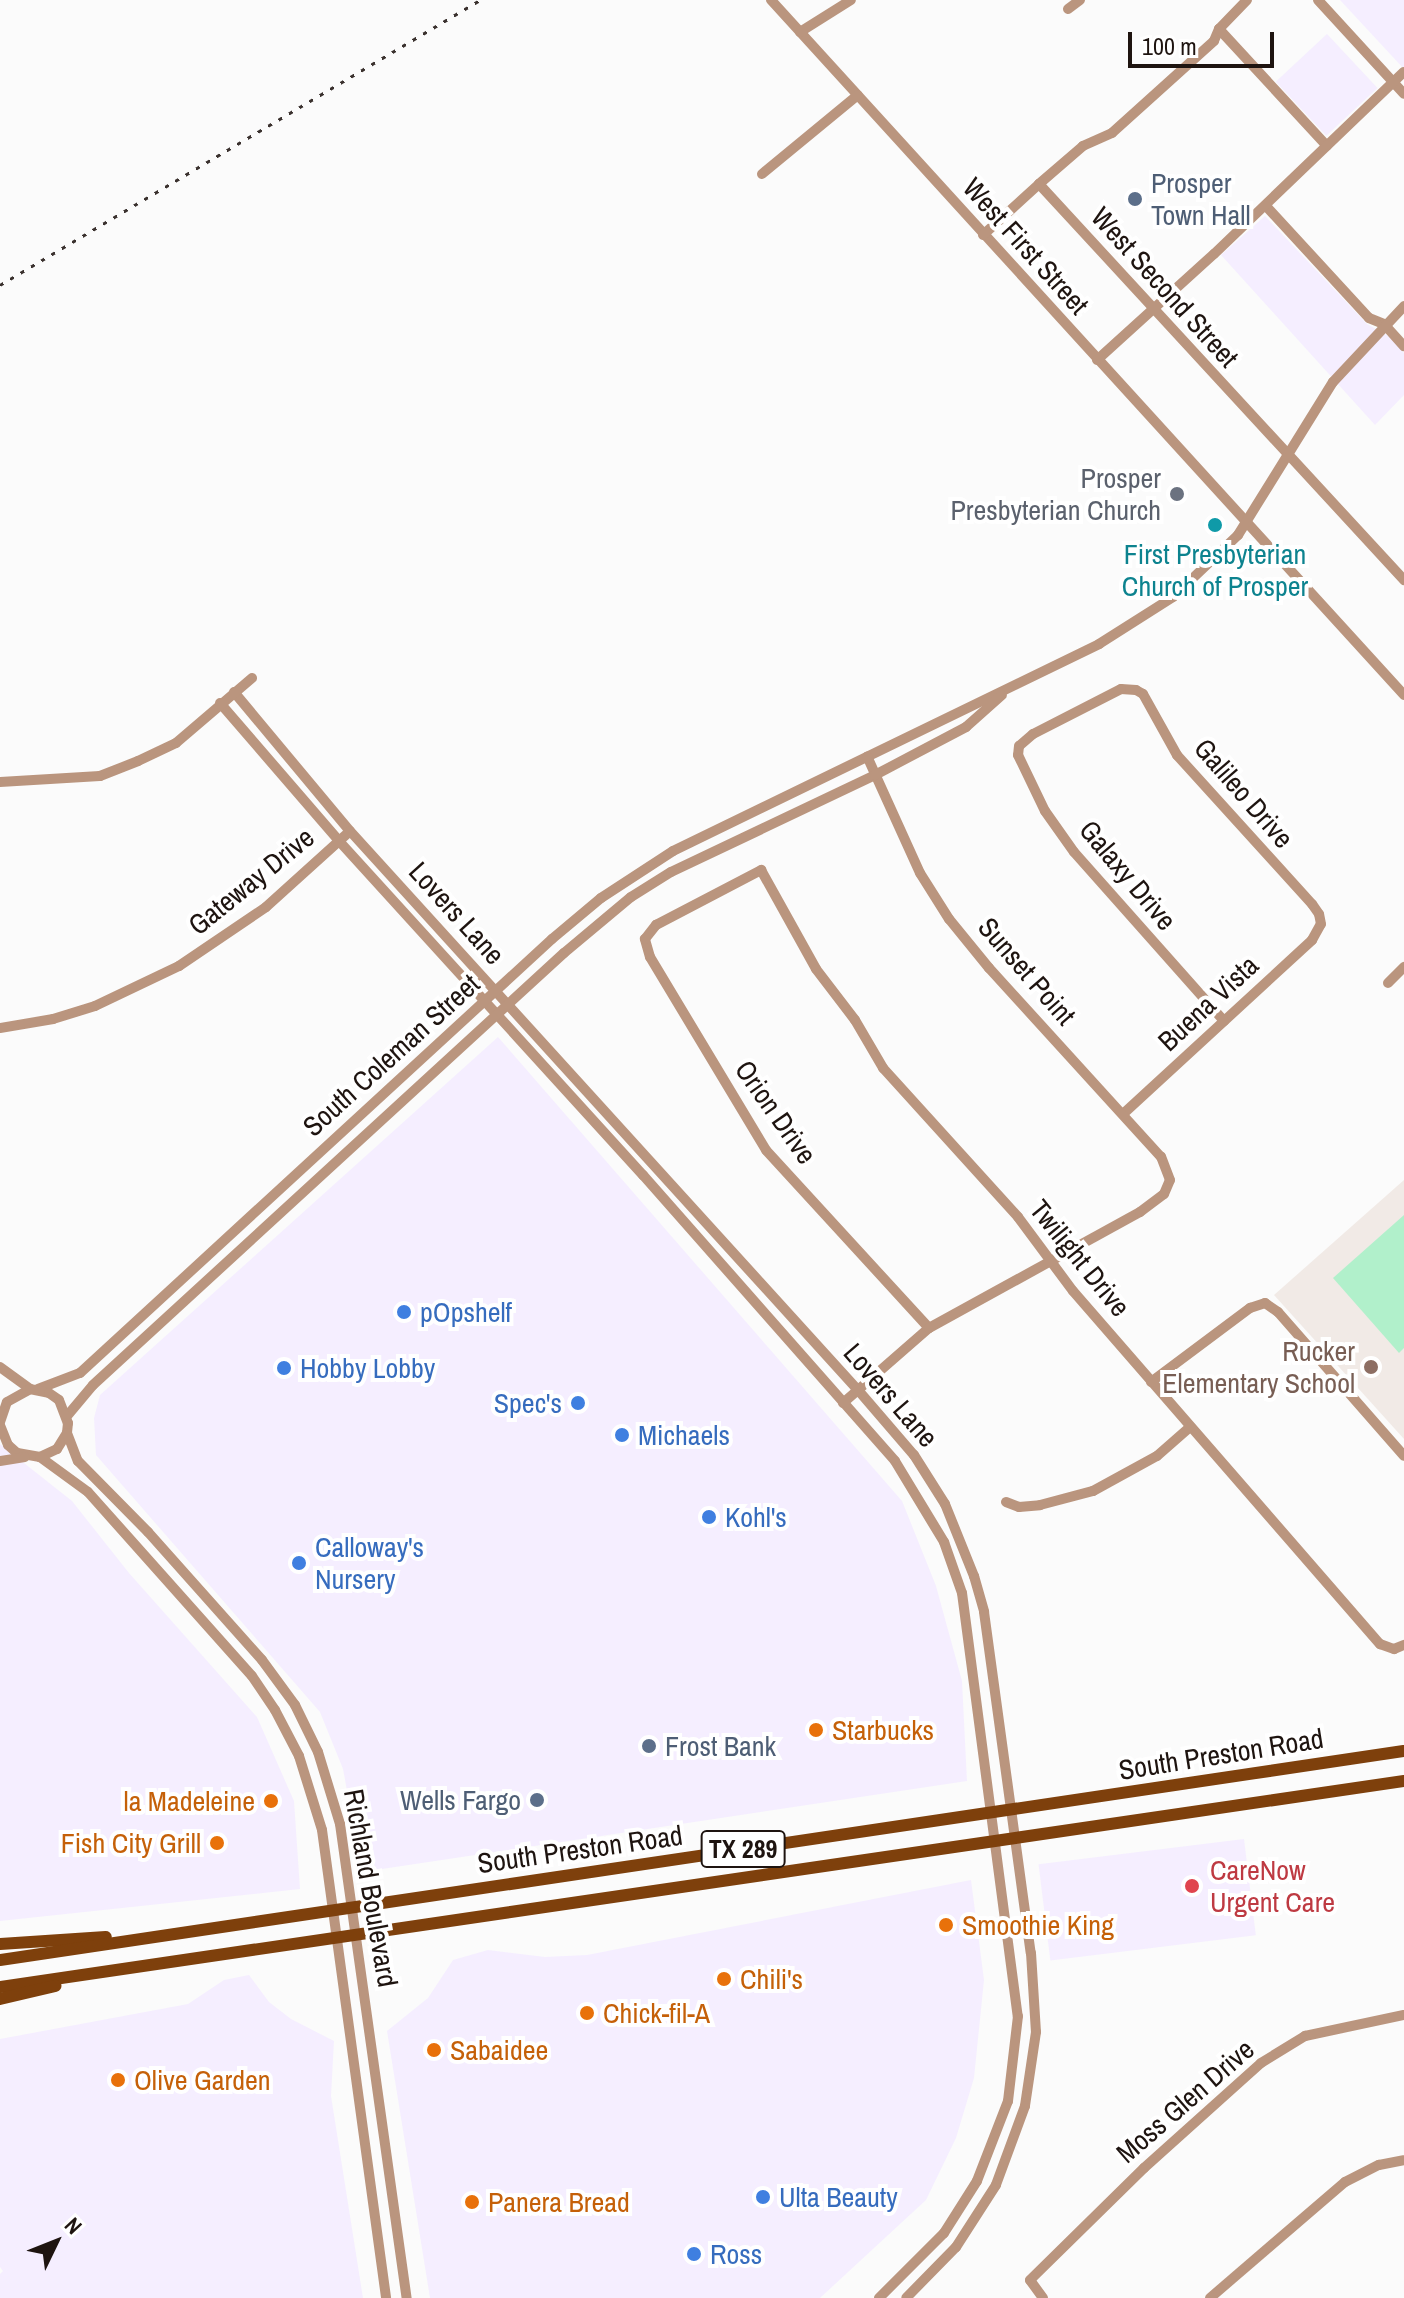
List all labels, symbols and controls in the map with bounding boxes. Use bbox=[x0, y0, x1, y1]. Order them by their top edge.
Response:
scale bar bbox=[1132, 16, 1278, 66]
text: 100 m bbox=[1142, 30, 1197, 62]
place label: Prosper Town Hall bbox=[1151, 166, 1251, 232]
street label: West First Street bbox=[956, 171, 1096, 321]
marker: Prosper Town Hall bbox=[1126, 190, 1144, 208]
street label: West Second Street bbox=[1084, 200, 1246, 374]
place label: Prosper Presbyterian Church bbox=[950, 461, 1161, 527]
marker: Prosper Presbyterian Church bbox=[1168, 485, 1186, 503]
marker: First Presbyterian Church of Prosper bbox=[1206, 516, 1224, 534]
place label: First Presbyterian Church of Prosper bbox=[1122, 537, 1308, 603]
street label: Galileo Drive bbox=[1187, 731, 1301, 855]
street label: Galaxy Drive bbox=[1072, 813, 1184, 937]
street label: Gateway Drive bbox=[181, 820, 321, 942]
street label: Lovers Lane bbox=[402, 855, 512, 971]
street label: Sunset Point bbox=[971, 910, 1083, 1032]
street label: Buena Vista bbox=[1151, 948, 1265, 1058]
street label: South Coleman Street bbox=[296, 967, 486, 1143]
street label: Orion Drive bbox=[728, 1054, 824, 1170]
street label: Twilight Drive bbox=[1023, 1193, 1137, 1323]
place label: pOpshelf bbox=[420, 1295, 512, 1329]
marker: pOpshelf bbox=[395, 1303, 413, 1321]
place label: Rucker Elementary School bbox=[1162, 1334, 1355, 1400]
street label: Lovers Lane bbox=[837, 1336, 945, 1454]
place label: Hobby Lobby bbox=[300, 1351, 435, 1385]
marker: Rucker Elementary School bbox=[1362, 1358, 1380, 1376]
marker: Hobby Lobby bbox=[275, 1359, 293, 1377]
place label: Spec's bbox=[494, 1386, 562, 1420]
marker: Spec's bbox=[569, 1394, 587, 1412]
place label: Michaels bbox=[638, 1418, 730, 1452]
marker: Michaels bbox=[613, 1426, 631, 1444]
place label: Kohl's bbox=[725, 1500, 787, 1534]
marker: Kohl's bbox=[700, 1508, 718, 1526]
place label: Calloway's Nursery bbox=[315, 1530, 424, 1596]
marker: Calloway's Nursery bbox=[290, 1554, 308, 1572]
place label: Starbucks bbox=[832, 1713, 934, 1747]
marker: Starbucks bbox=[807, 1721, 825, 1739]
street label: South Preston Road bbox=[1116, 1721, 1326, 1787]
place label: Frost Bank bbox=[665, 1729, 776, 1763]
marker: Frost Bank bbox=[640, 1737, 658, 1755]
place label: Wells Fargo bbox=[400, 1783, 521, 1817]
place label: la Madeleine bbox=[124, 1784, 255, 1818]
street label: Richland Boulevard bbox=[337, 1786, 405, 1990]
marker: Wells Fargo bbox=[528, 1791, 546, 1809]
marker: la Madeleine bbox=[262, 1792, 280, 1810]
street label: South Preston Road bbox=[475, 1818, 685, 1880]
place label: Fish City Grill bbox=[61, 1826, 201, 1860]
road number: TX 289 bbox=[699, 1827, 787, 1871]
marker: Fish City Grill bbox=[208, 1834, 226, 1852]
place label: CareNow Urgent Care bbox=[1210, 1853, 1335, 1919]
marker: CareNow Urgent Care bbox=[1181, 1875, 1203, 1897]
place label: Smoothie King bbox=[962, 1908, 1114, 1942]
marker: Smoothie King bbox=[937, 1916, 955, 1934]
place label: Chili's bbox=[740, 1962, 803, 1996]
marker: Chili's bbox=[715, 1970, 733, 1988]
place label: Chick-fil-A bbox=[603, 1996, 710, 2030]
marker: Chick-fil-A bbox=[578, 2004, 596, 2022]
street label: Moss Glen Drive bbox=[1109, 2032, 1261, 2170]
place label: Sabaidee bbox=[450, 2033, 548, 2067]
marker: Sabaidee bbox=[425, 2041, 443, 2059]
place label: Olive Garden bbox=[134, 2063, 271, 2097]
marker: Olive Garden bbox=[109, 2071, 127, 2089]
place label: Ulta Beauty bbox=[779, 2180, 898, 2214]
place label: Panera Bread bbox=[488, 2185, 630, 2219]
marker: Ulta Beauty bbox=[754, 2188, 772, 2206]
marker: Panera Bread bbox=[463, 2193, 481, 2211]
north arrow bbox=[16, 2202, 96, 2282]
text: N bbox=[58, 2211, 89, 2241]
place label: Ross bbox=[710, 2237, 762, 2271]
marker: Ross bbox=[685, 2245, 703, 2263]

